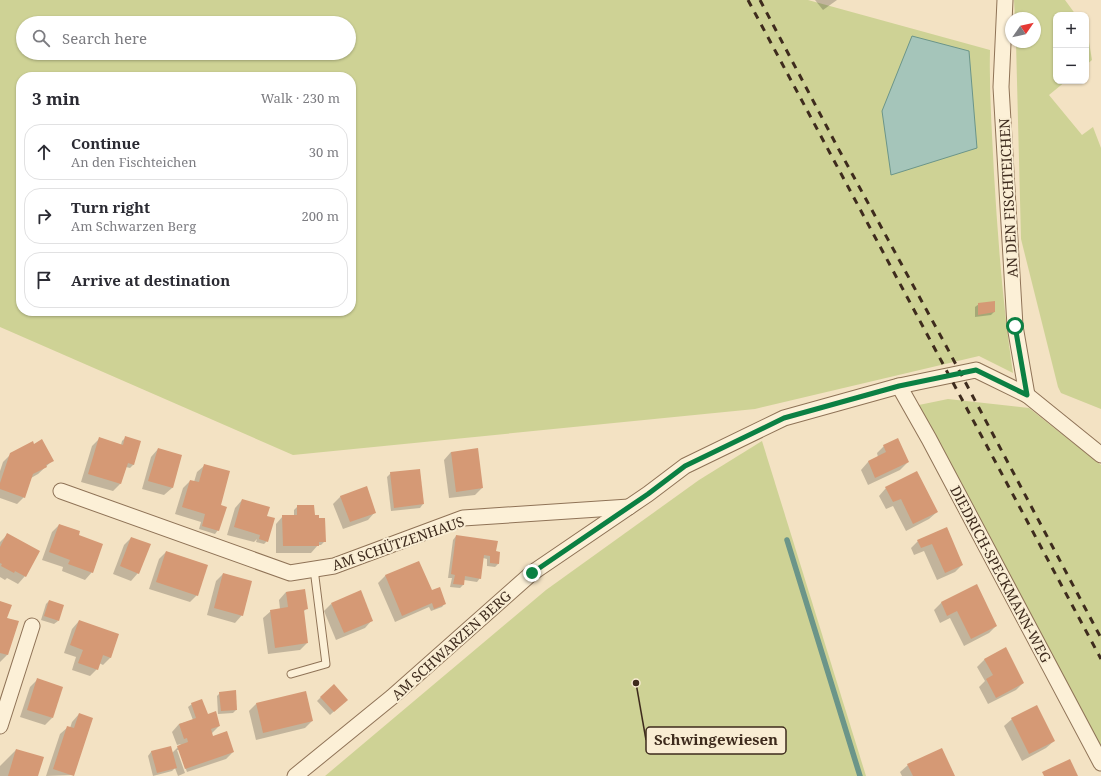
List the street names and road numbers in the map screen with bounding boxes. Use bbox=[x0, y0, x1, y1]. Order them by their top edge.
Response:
street label: AN DEN FISCHTEICHEN bbox=[994, 117, 1022, 278]
street label: DIEDRICH-SPECKMANN-WEG bbox=[946, 482, 1056, 666]
street label: AM SCHÜTZENHAUS bbox=[329, 511, 467, 575]
street label: AM SCHWARZEN BERG bbox=[387, 586, 515, 704]

